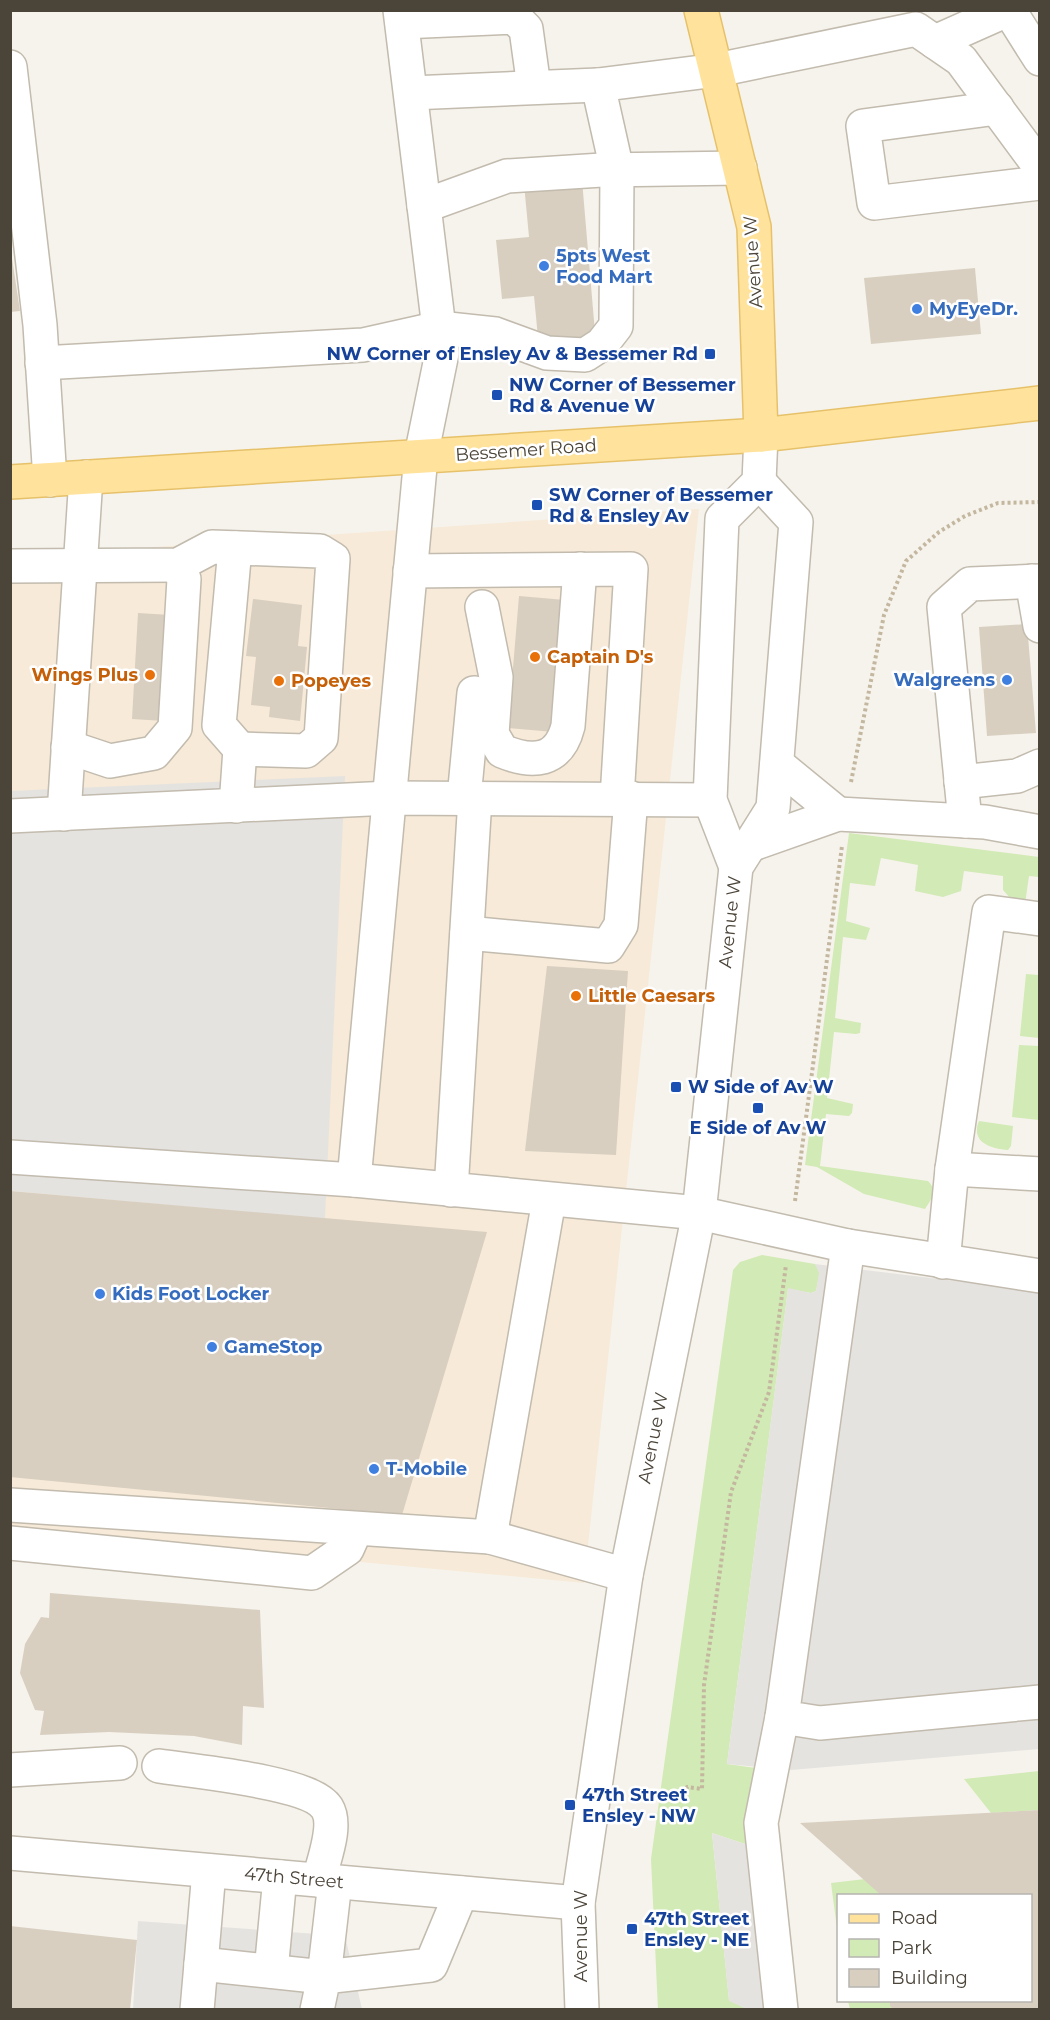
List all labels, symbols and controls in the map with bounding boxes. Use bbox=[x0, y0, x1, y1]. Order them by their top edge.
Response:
street label: Avenue W bbox=[739, 215, 767, 309]
place label: 5pts West Food Mart bbox=[556, 245, 653, 288]
marker: 5pts West Food Mart bbox=[537, 259, 551, 273]
place label: MyEyeDr. bbox=[929, 298, 1018, 320]
marker: MyEyeDr. bbox=[910, 302, 924, 316]
place label: NW Corner of Ensley Av & Bessemer Rd bbox=[326, 343, 698, 365]
marker: NW Corner of Ensley Av & Bessemer Rd bbox=[703, 347, 717, 361]
place label: NW Corner of Bessemer Rd & Avenue W bbox=[509, 374, 736, 417]
marker: NW Corner of Bessemer Rd & Avenue W bbox=[490, 388, 504, 402]
street label: Bessemer Road bbox=[454, 434, 598, 466]
place label: SW Corner of Bessemer Rd & Ensley Av bbox=[549, 484, 773, 527]
marker: SW Corner of Bessemer Rd & Ensley Av bbox=[530, 498, 544, 512]
place label: Captain D's bbox=[547, 646, 654, 668]
marker: Captain D's bbox=[528, 650, 542, 664]
place label: Wings Plus bbox=[31, 664, 138, 686]
marker: Wings Plus bbox=[143, 668, 157, 682]
place label: Walgreens bbox=[894, 669, 995, 691]
place label: Popeyes bbox=[291, 670, 371, 692]
marker: Walgreens bbox=[1000, 673, 1014, 687]
marker: Popeyes bbox=[272, 674, 286, 688]
street label: Avenue W bbox=[714, 875, 746, 969]
place label: Little Caesars bbox=[588, 985, 716, 1007]
marker: Little Caesars bbox=[569, 989, 583, 1003]
place label: W Side of Av W bbox=[688, 1076, 834, 1098]
marker: W Side of Av W bbox=[669, 1080, 683, 1094]
marker: E Side of Av W bbox=[751, 1101, 765, 1115]
place label: E Side of Av W bbox=[690, 1117, 827, 1139]
place label: Kids Foot Locker bbox=[112, 1283, 270, 1305]
marker: Kids Foot Locker bbox=[93, 1287, 107, 1301]
place label: GameStop bbox=[224, 1336, 323, 1358]
marker: GameStop bbox=[205, 1340, 219, 1354]
street label: Avenue W bbox=[633, 1390, 673, 1486]
place label: T-Mobile bbox=[386, 1458, 467, 1480]
marker: T-Mobile bbox=[367, 1462, 381, 1476]
place label: 47th Street Ensley - NW bbox=[582, 1784, 696, 1827]
marker: 47th Street Ensley - NW bbox=[563, 1798, 577, 1812]
street label: 47th Street bbox=[243, 1863, 345, 1893]
street label: Avenue W bbox=[570, 1890, 592, 1982]
legend bbox=[837, 1894, 1032, 2002]
text: Road bbox=[891, 1907, 938, 1929]
place label: 47th Street Ensley - NE bbox=[644, 1908, 750, 1951]
marker: 47th Street Ensley - NE bbox=[625, 1922, 639, 1936]
text: Park bbox=[891, 1937, 932, 1959]
text: Building bbox=[891, 1967, 968, 1989]

